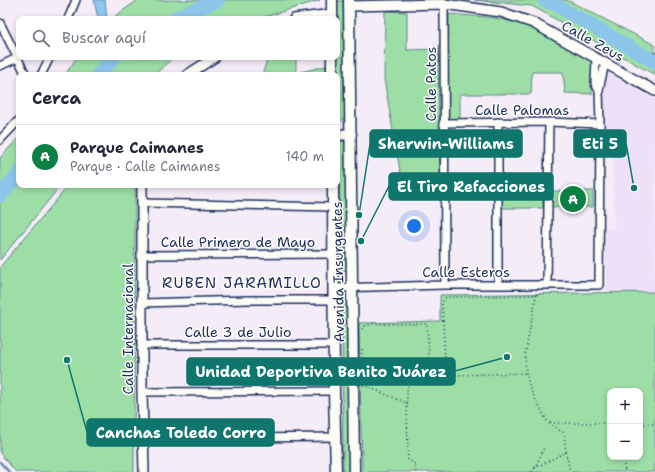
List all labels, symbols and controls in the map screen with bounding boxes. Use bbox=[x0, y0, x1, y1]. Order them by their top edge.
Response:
search box bbox=[16, 16, 340, 60]
street label: Calle Zeus bbox=[559, 16, 627, 66]
icon: search bbox=[30, 27, 52, 49]
text: Buscar aquí bbox=[62, 28, 146, 48]
street label: Calle Patos bbox=[422, 46, 440, 121]
text: Cerca bbox=[32, 87, 81, 109]
street label: Calle Palomas bbox=[475, 101, 569, 119]
callout: Sherwin-Williams bbox=[370, 130, 522, 157]
callout: Eti 5 bbox=[574, 130, 626, 157]
text: Sherwin-Williams bbox=[378, 134, 514, 154]
text: Eti 5 bbox=[582, 134, 618, 154]
text: Parque Caimanes bbox=[70, 138, 204, 158]
text: A bbox=[40, 148, 50, 165]
text: 140 m bbox=[285, 148, 324, 165]
text: Parque · Calle Caimanes bbox=[70, 158, 220, 175]
callout: El Tiro Refacciones bbox=[389, 173, 553, 200]
text: El Tiro Refacciones bbox=[397, 177, 545, 197]
pin: A bbox=[560, 184, 586, 214]
street label: Avenida Insurgentes bbox=[328, 201, 348, 343]
your location bbox=[404, 216, 424, 236]
street label: Calle Primero de Mayo bbox=[161, 233, 315, 251]
street label: Calle Internacional bbox=[119, 263, 137, 394]
street label: Calle Esteros bbox=[422, 263, 510, 281]
district label: RUBEN JARAMILLO bbox=[162, 273, 322, 293]
street label: Calle 3 de Julio bbox=[185, 323, 291, 341]
callout: Unidad Deportiva Benito Juárez bbox=[187, 358, 455, 385]
text: Unidad Deportiva Benito Juárez bbox=[195, 362, 447, 382]
map controls bbox=[607, 388, 643, 460]
button: + bbox=[607, 388, 643, 424]
callout: Canchas Toledo Corro bbox=[87, 419, 274, 446]
text: Canchas Toledo Corro bbox=[96, 423, 267, 443]
button: − bbox=[607, 424, 643, 460]

